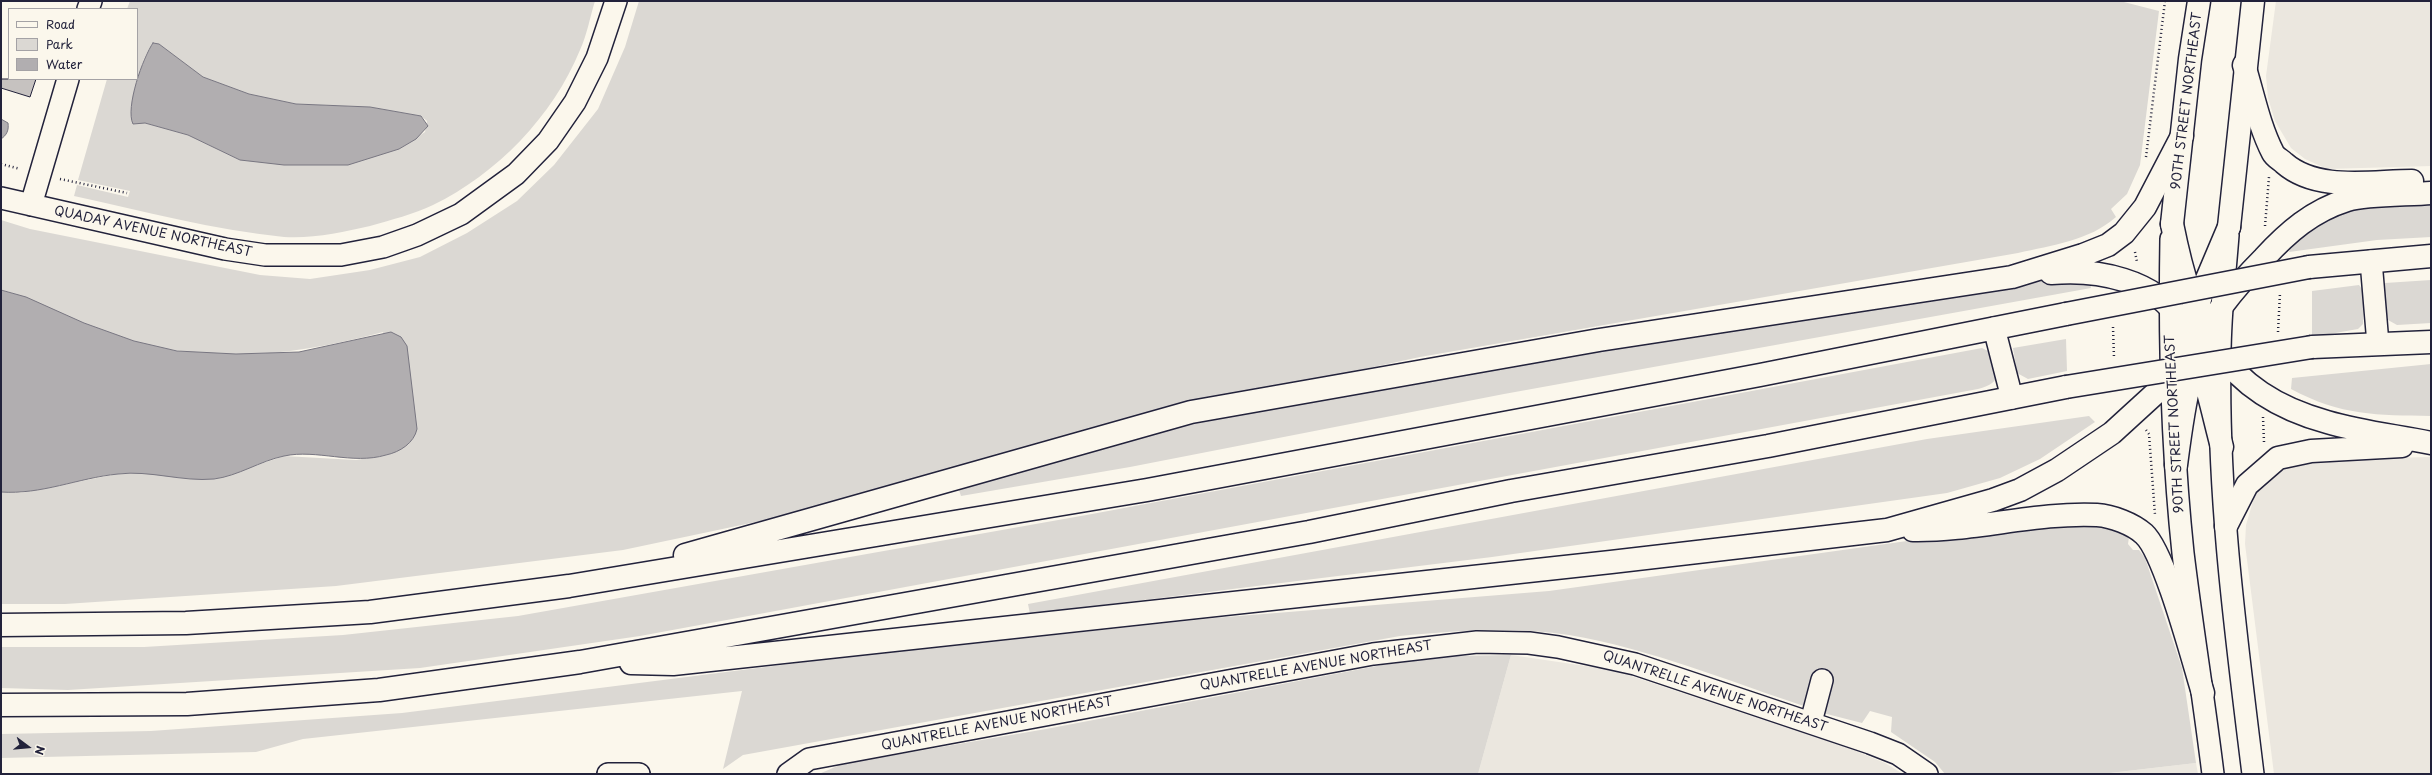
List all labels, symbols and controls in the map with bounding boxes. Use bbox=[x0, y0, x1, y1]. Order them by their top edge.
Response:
legend bbox=[8, 8, 138, 80]
street label: 90TH STREET NORTHEAST bbox=[2168, 12, 2206, 190]
text: Road bbox=[46, 15, 75, 33]
text: Park bbox=[46, 35, 73, 53]
text: Water bbox=[46, 55, 82, 73]
street label: QUADAY AVENUE NORTHEAST bbox=[53, 203, 253, 261]
street label: 90TH STREET NORTHEAST bbox=[2163, 335, 2187, 513]
street label: QUANTRELLE AVENUE NORTHEAST bbox=[1199, 638, 1433, 694]
street label: QUANTRELLE AVENUE NORTHEAST bbox=[1601, 648, 1829, 736]
street label: QUANTRELLE AVENUE NORTHEAST bbox=[880, 694, 1114, 754]
north arrow bbox=[8, 727, 48, 767]
text: N bbox=[31, 744, 49, 757]

